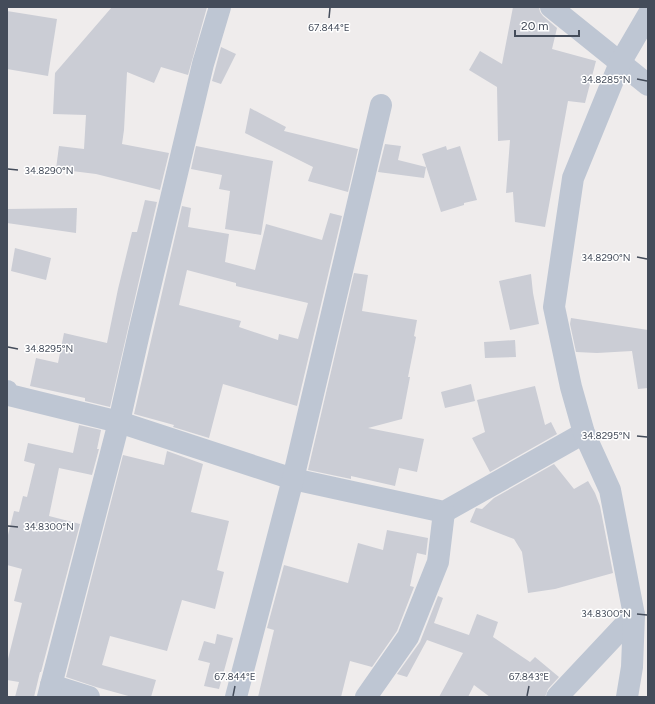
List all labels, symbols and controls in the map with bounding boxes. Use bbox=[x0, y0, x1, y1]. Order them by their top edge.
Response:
scale bar bbox=[515, 12, 579, 38]
text: 20 m bbox=[521, 19, 549, 33]
text: 67.844°E bbox=[308, 21, 350, 34]
text: 34.8285°N bbox=[582, 73, 630, 86]
text: 34.8290°N bbox=[25, 164, 73, 177]
text: 34.8290°N bbox=[582, 251, 630, 264]
text: 34.8295°N bbox=[25, 342, 73, 355]
text: 34.8295°N bbox=[582, 429, 630, 442]
text: 34.8300°N bbox=[24, 520, 74, 533]
text: 34.8300°N bbox=[581, 607, 631, 620]
text: 67.844°E bbox=[214, 670, 256, 683]
text: 67.843°E bbox=[509, 670, 549, 683]

